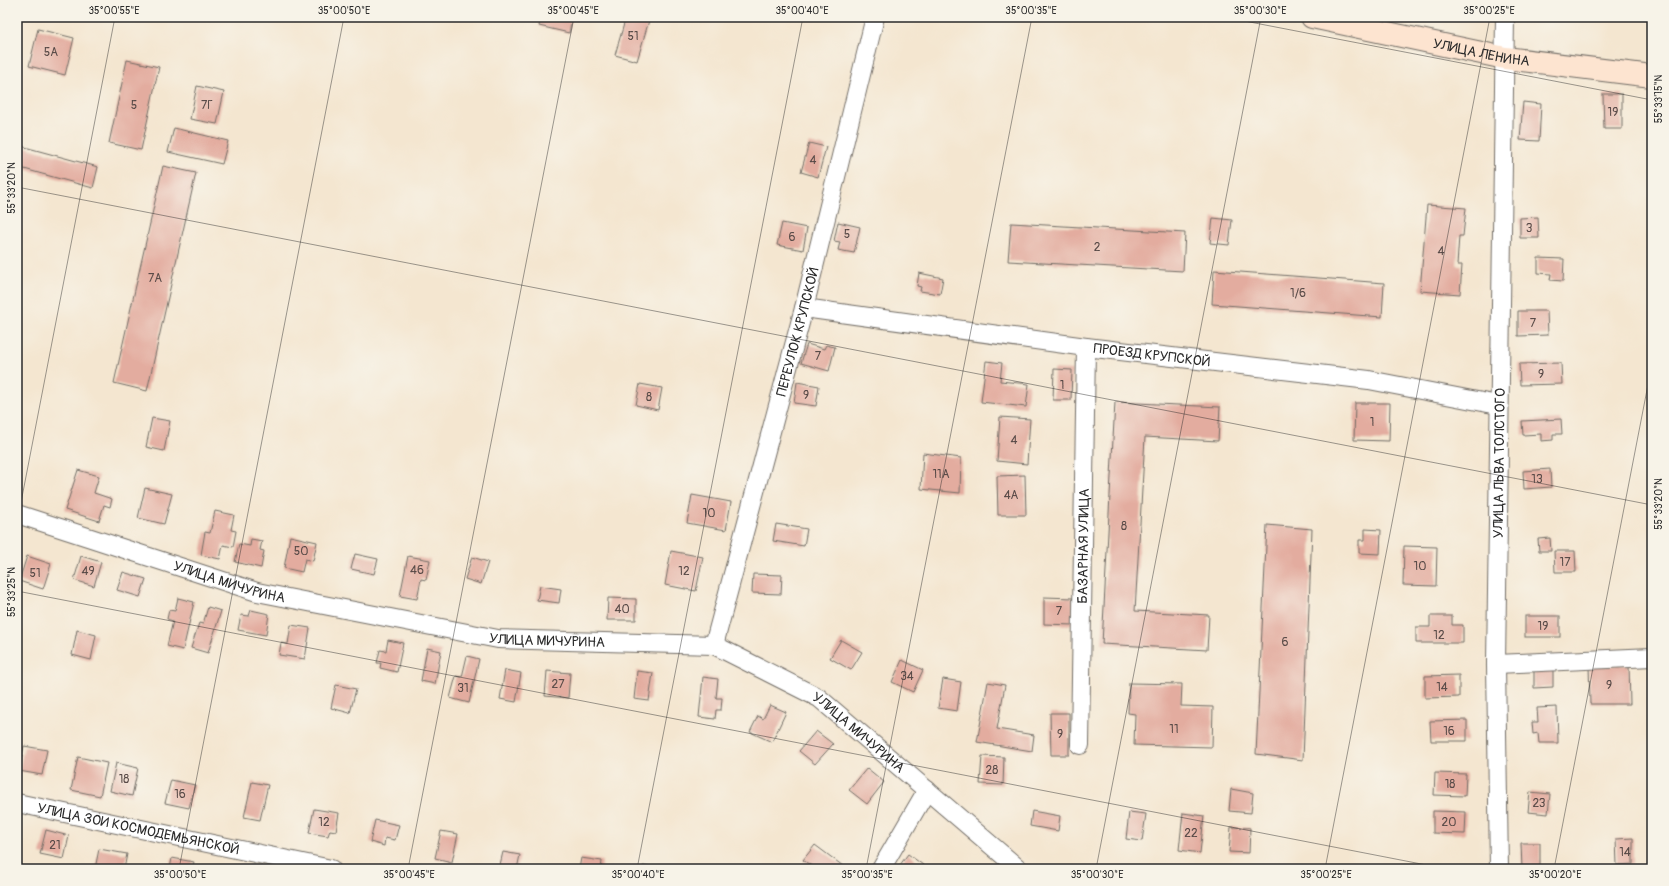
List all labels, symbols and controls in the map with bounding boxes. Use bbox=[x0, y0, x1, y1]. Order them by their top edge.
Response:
text: 35°00'55"E bbox=[88, 5, 140, 17]
text: 35°00'50"E bbox=[318, 5, 370, 17]
text: 35°00'45"E bbox=[547, 5, 599, 17]
text: 35°00'40"E bbox=[776, 5, 828, 17]
text: 35°00'35"E bbox=[1005, 5, 1057, 17]
text: 35°00'30"E bbox=[1234, 5, 1286, 17]
text: 35°00'25"E bbox=[1463, 5, 1515, 17]
house number: 51 bbox=[627, 29, 639, 44]
street label: УЛИЦА ЛЕНИНА bbox=[1431, 35, 1531, 70]
house number: 5А bbox=[44, 45, 58, 60]
text: 55°33'15"N bbox=[1653, 75, 1665, 123]
house number: 5 bbox=[131, 98, 137, 113]
house number: 7Г bbox=[201, 98, 213, 113]
house number: 19 bbox=[1608, 105, 1618, 120]
house number: 4 bbox=[810, 153, 817, 168]
text: 55°33'20"N bbox=[6, 162, 18, 214]
house number: 3 bbox=[1526, 221, 1533, 236]
house number: 5 bbox=[844, 227, 850, 242]
house number: 6 bbox=[789, 230, 796, 245]
house number: 2 bbox=[1094, 240, 1101, 255]
house number: 4 bbox=[1438, 244, 1445, 259]
street label: ПЕРЕУЛОК КРУПСКОЙ bbox=[773, 266, 823, 398]
house number: 7А bbox=[148, 271, 162, 286]
house number: 1/6 bbox=[1290, 286, 1306, 301]
house number: 7 bbox=[1530, 316, 1537, 331]
street label: ПРОЕЗД КРУПСКОЙ bbox=[1093, 340, 1211, 370]
house number: 7 bbox=[815, 349, 822, 364]
house number: 9 bbox=[1538, 367, 1544, 382]
house number: 1 bbox=[1060, 378, 1064, 393]
house number: 9 bbox=[803, 388, 809, 403]
street label: УЛИЦА ЛЬВА ТОЛСТОГО bbox=[1490, 388, 1509, 538]
house number: 8 bbox=[646, 390, 652, 405]
house number: 1 bbox=[1370, 415, 1374, 430]
house number: 4 bbox=[1011, 433, 1018, 448]
house number: 11А bbox=[932, 467, 950, 482]
house number: 13 bbox=[1531, 472, 1543, 487]
text: 55°33'20"N bbox=[1653, 478, 1665, 530]
house number: 4А bbox=[1004, 488, 1019, 503]
street label: БАЗАРНАЯ УЛИЦА bbox=[1074, 488, 1093, 604]
house number: 10 bbox=[703, 506, 715, 521]
house number: 8 bbox=[1121, 519, 1127, 534]
house number: 50 bbox=[294, 544, 308, 559]
house number: 17 bbox=[1559, 555, 1571, 570]
street label: УЛИЦА МИЧУРИНА bbox=[171, 557, 287, 606]
house number: 10 bbox=[1414, 559, 1426, 574]
house number: 46 bbox=[410, 563, 424, 578]
house number: 49 bbox=[81, 564, 95, 579]
house number: 12 bbox=[678, 564, 690, 579]
house number: 51 bbox=[29, 566, 41, 581]
text: 55°33'25"N bbox=[6, 567, 18, 617]
house number: 40 bbox=[614, 602, 630, 617]
house number: 7 bbox=[1056, 604, 1063, 619]
house number: 19 bbox=[1538, 619, 1548, 634]
house number: 12 bbox=[1433, 628, 1445, 643]
street label: УЛИЦА МИЧУРИНА bbox=[488, 629, 605, 651]
house number: 6 bbox=[1282, 635, 1289, 650]
house number: 34 bbox=[900, 669, 914, 684]
house number: 27 bbox=[551, 677, 565, 692]
house number: 9 bbox=[1606, 678, 1612, 693]
house number: 14 bbox=[1436, 680, 1448, 695]
house number: 31 bbox=[457, 681, 469, 696]
street label: УЛИЦА МИЧУРИНА bbox=[810, 688, 908, 777]
house number: 11 bbox=[1169, 722, 1179, 737]
house number: 16 bbox=[1443, 724, 1455, 739]
house number: 9 bbox=[1057, 727, 1063, 742]
house number: 28 bbox=[986, 763, 998, 778]
house number: 18 bbox=[119, 772, 129, 787]
house number: 18 bbox=[1445, 777, 1455, 792]
house number: 16 bbox=[174, 787, 186, 802]
house number: 23 bbox=[1532, 796, 1546, 811]
street label: УЛИЦА ЗОИ КОСМОДЕМЬЯНСКОЙ bbox=[36, 800, 241, 858]
house number: 12 bbox=[318, 815, 330, 830]
house number: 20 bbox=[1442, 815, 1456, 830]
house number: 22 bbox=[1184, 826, 1198, 841]
house number: 21 bbox=[49, 838, 61, 853]
house number: 14 bbox=[1619, 845, 1631, 860]
text: 35°00'50"E bbox=[154, 869, 206, 881]
text: 35°00'45"E bbox=[383, 869, 435, 881]
text: 35°00'40"E bbox=[612, 869, 664, 881]
text: 35°00'35"E bbox=[841, 869, 893, 881]
text: 35°00'30"E bbox=[1071, 869, 1123, 881]
text: 35°00'25"E bbox=[1300, 869, 1352, 881]
text: 35°00'20"E bbox=[1529, 869, 1581, 881]

